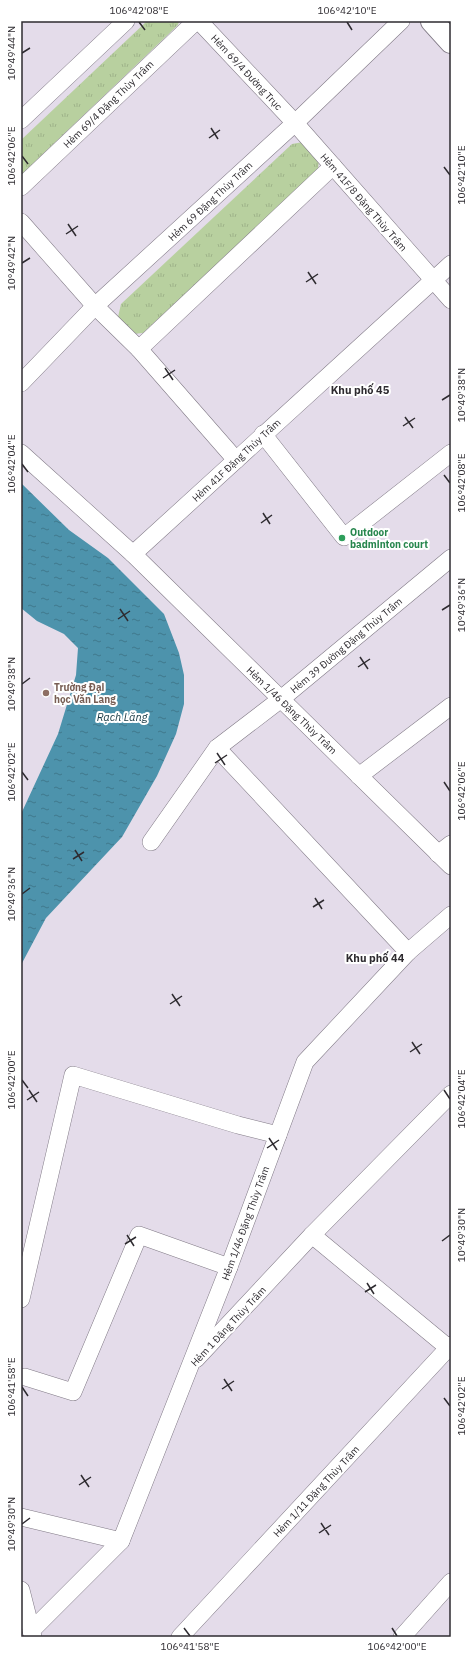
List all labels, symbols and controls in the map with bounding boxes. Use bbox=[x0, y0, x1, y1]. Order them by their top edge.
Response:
text: 106°42'08"E bbox=[109, 4, 169, 17]
text: 106°42'10"E bbox=[317, 4, 377, 17]
text: 10°49'44"N bbox=[5, 26, 18, 80]
street label: Hẻm 69/4 Đường Trục bbox=[208, 32, 285, 113]
street label: Hẻm 69/4 Đặng Thùy Trâm bbox=[60, 58, 156, 151]
text: 106°42'06"E bbox=[5, 126, 18, 186]
text: 106°42'10"E bbox=[455, 145, 468, 205]
street label: Hẻm 41F/8 Đặng Thùy Trâm bbox=[317, 151, 410, 254]
street label: Hẻm 69 Đặng Thùy Trâm bbox=[165, 159, 255, 244]
text: 10°49'42"N bbox=[5, 236, 18, 290]
text: 10°49'38"N bbox=[455, 368, 468, 422]
district label: Khu phố 45 bbox=[331, 382, 390, 397]
street label: Hẻm 41F Đặng Thùy Trâm bbox=[189, 416, 283, 505]
text: 106°42'04"E bbox=[5, 434, 18, 494]
text: 106°42'08"E bbox=[455, 453, 468, 513]
place label: Outdoor badminton court bbox=[350, 526, 428, 551]
marker: Outdoor badminton court bbox=[337, 533, 347, 543]
text: 10°49'36"N bbox=[455, 578, 468, 632]
street label: Hẻm 39 Đường Đặng Thùy Trâm bbox=[288, 595, 405, 696]
text: 10°49'38"N bbox=[5, 657, 18, 711]
street label: Hẻm 1/46 Đặng Thùy Trâm bbox=[244, 664, 340, 757]
place label: Trường Đại học Văn Lang bbox=[54, 681, 116, 706]
marker: Trường Đại học Văn Lang bbox=[41, 688, 51, 698]
water label: Rạch Lăng bbox=[97, 710, 148, 724]
text: 106°42'02"E bbox=[5, 742, 18, 802]
text: 106°42'06"E bbox=[455, 761, 468, 821]
text: 10°49'36"N bbox=[5, 867, 18, 921]
district label: Khu phố 44 bbox=[346, 950, 405, 965]
text: 106°42'00"E bbox=[5, 1050, 18, 1110]
text: 106°42'04"E bbox=[455, 1069, 468, 1129]
street label: Hẻm 1/46 Đặng Thùy Trâm bbox=[219, 1164, 272, 1282]
text: 10°49'30"N bbox=[455, 1208, 468, 1262]
street label: Hẻm 1 Đặng Thùy Trâm bbox=[188, 1284, 269, 1369]
text: 106°41'58"E bbox=[5, 1357, 18, 1417]
text: 106°42'02"E bbox=[455, 1376, 468, 1436]
street label: Hẻm 1/11 Đặng Thùy Trâm bbox=[270, 1443, 362, 1540]
text: 10°49'30"N bbox=[5, 1497, 18, 1551]
text: 106°41'58"E bbox=[160, 1640, 220, 1653]
text: 106°42'00"E bbox=[367, 1640, 427, 1653]

